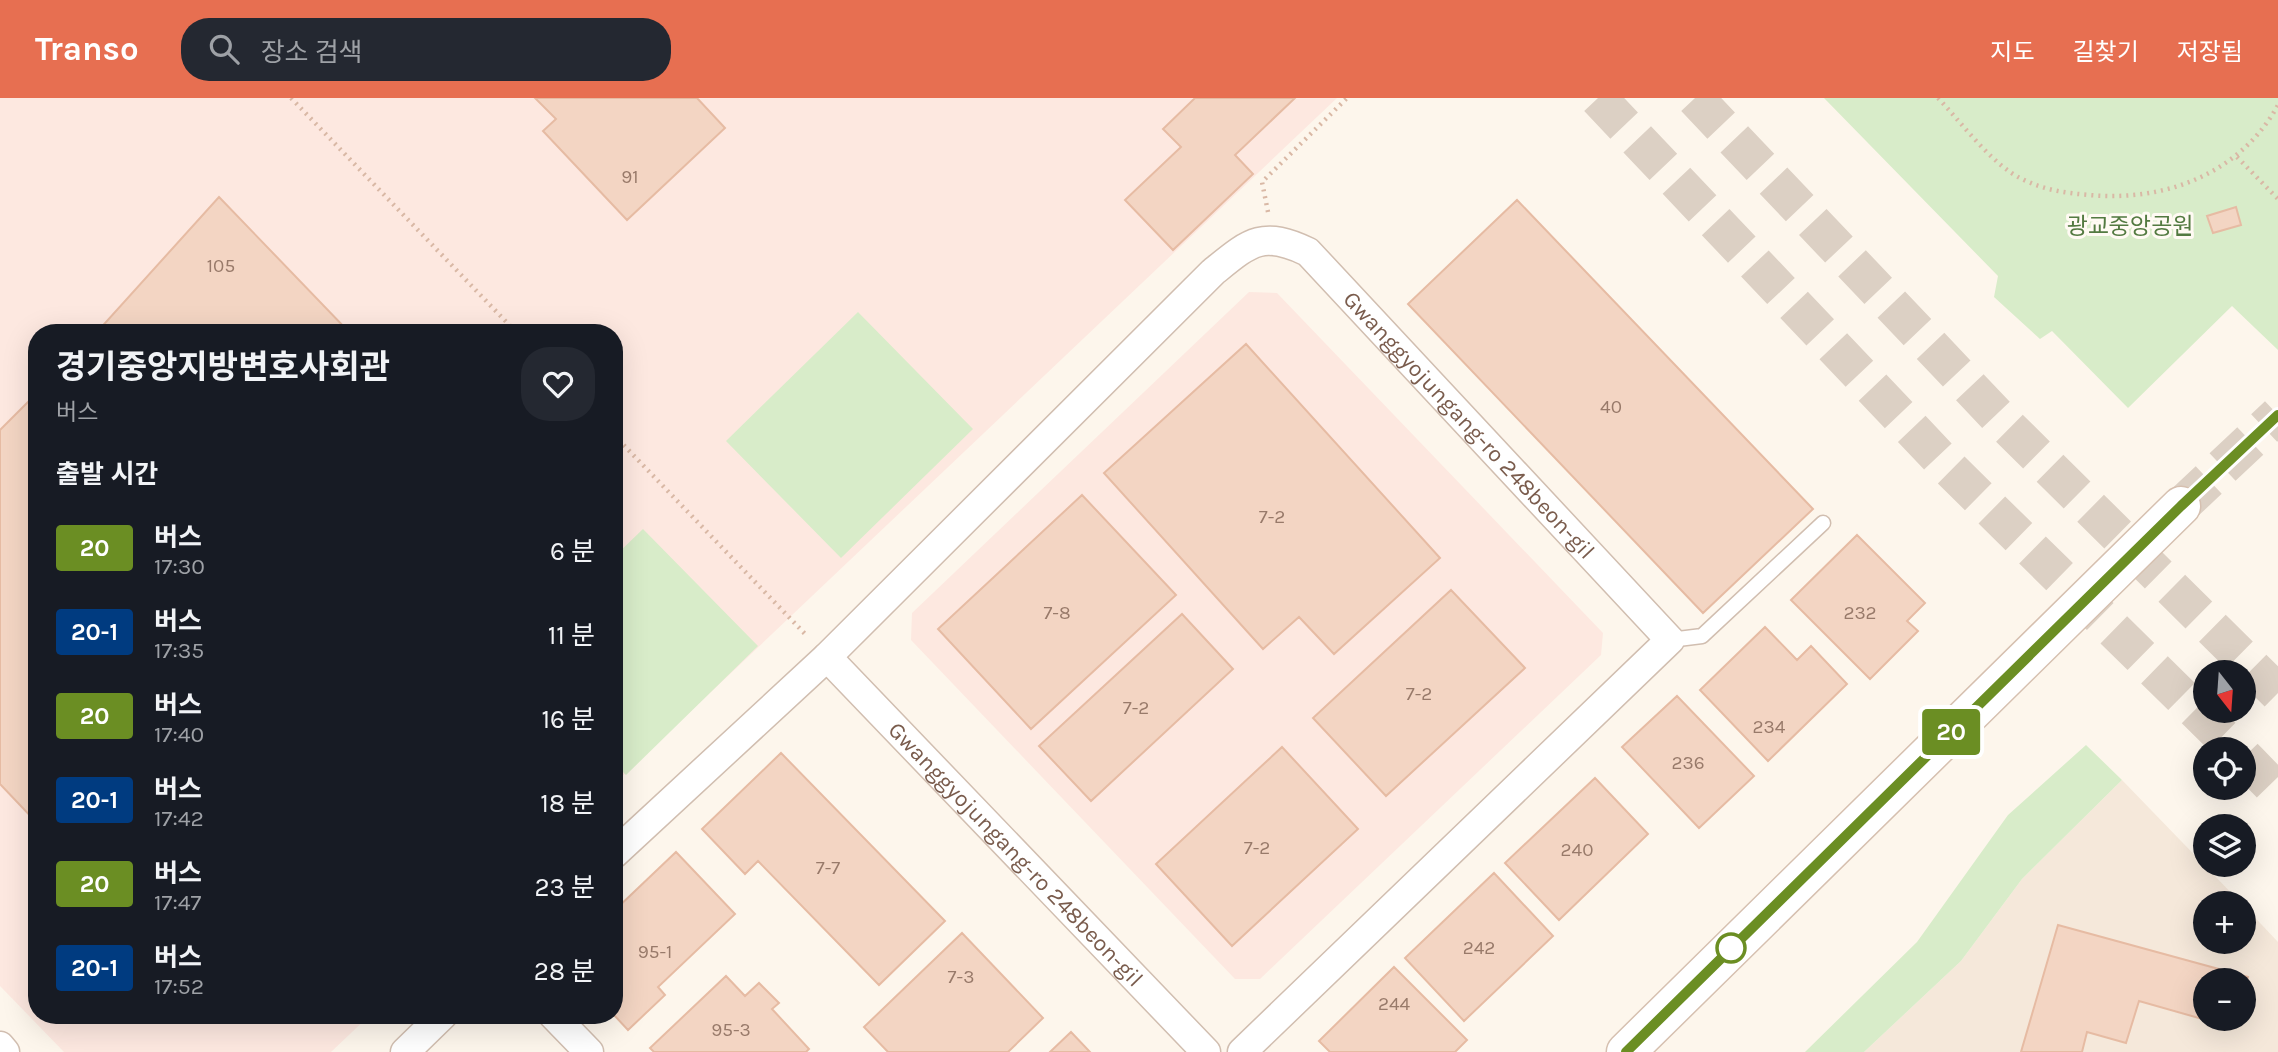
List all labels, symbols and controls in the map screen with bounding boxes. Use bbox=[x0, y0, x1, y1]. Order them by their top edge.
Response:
search box bbox=[181, 18, 671, 81]
text: Transo bbox=[35, 30, 139, 68]
icon: search bbox=[205, 30, 243, 68]
text: 장소 검색 bbox=[261, 37, 363, 68]
text: 지도 bbox=[1990, 38, 2035, 66]
text: 길찾기 bbox=[2073, 38, 2139, 66]
text: 저장됨 bbox=[2177, 38, 2243, 66]
house number: 91 bbox=[621, 166, 639, 188]
park label: 광교중앙공원 bbox=[2067, 213, 2193, 240]
house number: 105 bbox=[207, 255, 235, 277]
street label: Gwanggyojungang-ro 248beon-gil bbox=[1338, 286, 1600, 565]
button: heart bbox=[521, 347, 595, 421]
text: 경기중앙지방변호사회관 bbox=[56, 348, 390, 386]
house number: 40 bbox=[1600, 396, 1622, 418]
text: 버스 bbox=[56, 399, 98, 426]
text: 출발 시간 bbox=[56, 459, 158, 490]
house number: 7-2 bbox=[1259, 506, 1285, 528]
text: 버스 bbox=[154, 522, 202, 553]
text: 20 bbox=[80, 534, 109, 562]
text: 6 분 bbox=[550, 536, 595, 567]
text: 17:30 bbox=[154, 553, 205, 580]
house number: 7-8 bbox=[1043, 602, 1071, 624]
house number: 232 bbox=[1843, 602, 1877, 624]
text: 버스 bbox=[154, 606, 202, 637]
text: 20-1 bbox=[71, 618, 118, 646]
text: 11 분 bbox=[548, 620, 595, 651]
text: 17:35 bbox=[154, 637, 204, 664]
north arrow bbox=[2193, 660, 2256, 723]
map controls bbox=[2193, 660, 2256, 1031]
house number: 7-2 bbox=[1406, 683, 1432, 705]
text: 버스 bbox=[154, 690, 202, 721]
house number: 7-2 bbox=[1123, 697, 1149, 719]
text: 20 bbox=[80, 702, 109, 730]
text: 16 분 bbox=[541, 704, 595, 735]
line badge: 20 bbox=[1920, 709, 1982, 755]
street label: Gwanggyojungang-ro 248beon-gil bbox=[883, 716, 1149, 992]
house number: 234 bbox=[1753, 716, 1786, 738]
text: 20 bbox=[1936, 718, 1966, 746]
text: 17:40 bbox=[154, 721, 204, 748]
button: locate bbox=[2193, 737, 2256, 800]
house number: 236 bbox=[1671, 752, 1705, 774]
text: 버스 bbox=[154, 774, 202, 805]
text: 20-1 bbox=[71, 786, 118, 814]
text: 18 분 bbox=[540, 788, 595, 819]
text: 17:42 bbox=[154, 805, 204, 832]
button: layers bbox=[2193, 814, 2256, 877]
house number: 7-2 bbox=[1244, 837, 1270, 859]
house number: 240 bbox=[1561, 839, 1593, 861]
house number: 7-7 bbox=[816, 857, 840, 879]
text: 버스 bbox=[154, 858, 202, 889]
text: 20 bbox=[80, 870, 109, 898]
text: 23 분 bbox=[534, 872, 595, 903]
text: 17:47 bbox=[154, 889, 201, 916]
button: + bbox=[2193, 891, 2256, 954]
unlabelled marker bbox=[1716, 933, 1746, 963]
house number: 242 bbox=[1463, 937, 1495, 959]
house number: 95-1 bbox=[638, 941, 672, 963]
text: 버스 bbox=[154, 942, 202, 973]
text: 20-1 bbox=[71, 954, 118, 982]
text: 28 분 bbox=[534, 956, 595, 987]
house number: 7-3 bbox=[948, 966, 974, 988]
button: − bbox=[2193, 968, 2256, 1031]
text: 17:52 bbox=[154, 973, 204, 1000]
house number: 244 bbox=[1378, 993, 1411, 1015]
house number: 95-3 bbox=[711, 1019, 751, 1041]

